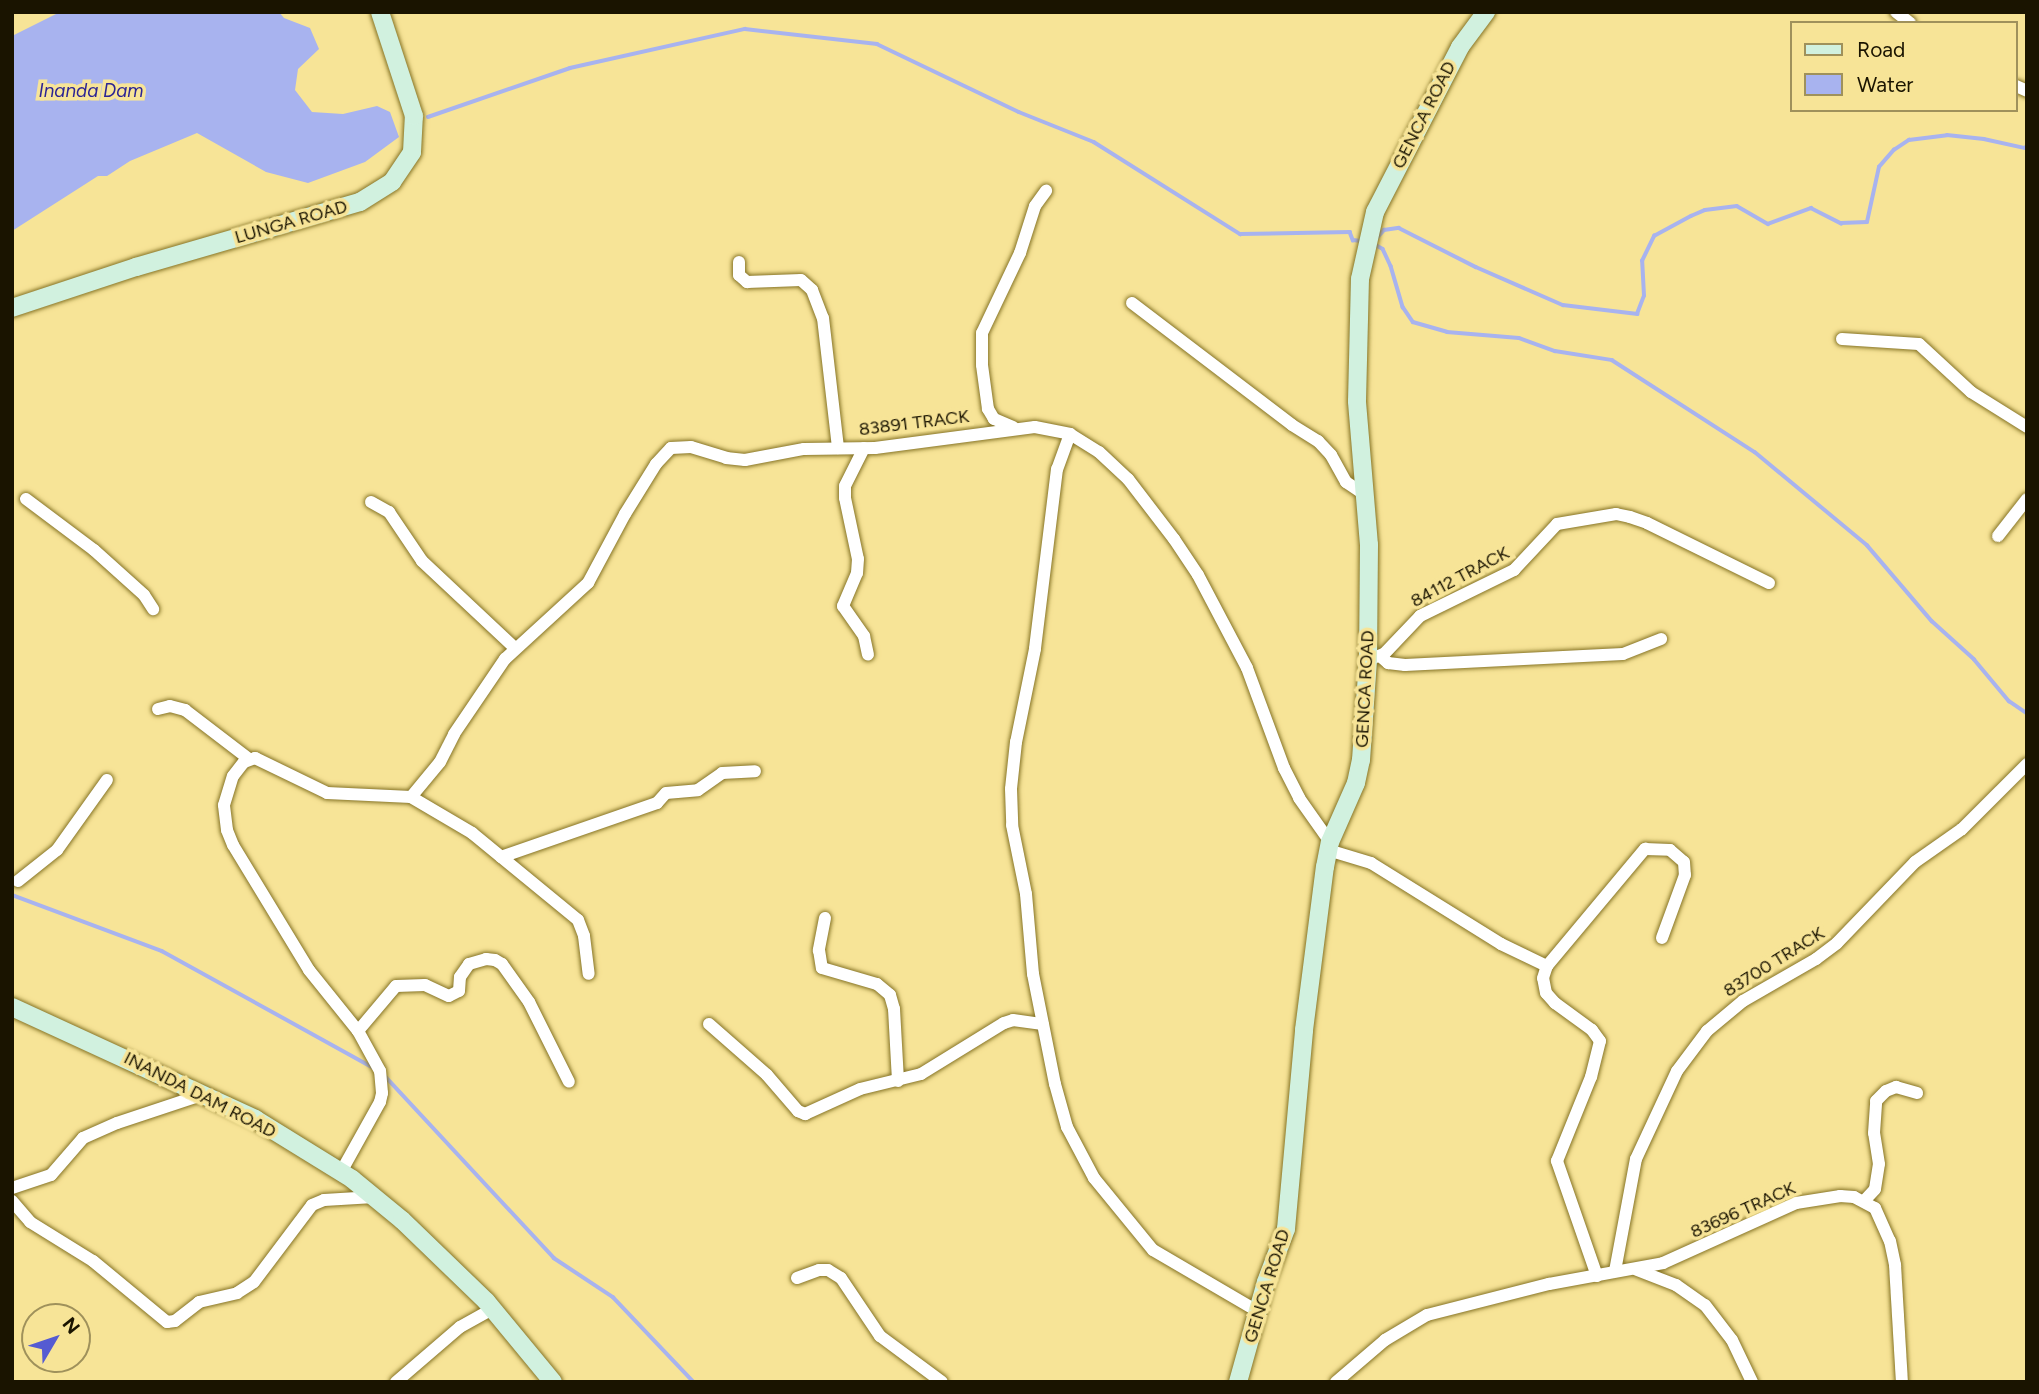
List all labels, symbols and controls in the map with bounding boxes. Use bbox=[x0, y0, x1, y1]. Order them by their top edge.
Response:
legend bbox=[1790, 21, 2018, 112]
text: Road bbox=[1857, 37, 1905, 62]
street label: GENCA ROAD bbox=[1388, 58, 1460, 172]
text: Water bbox=[1857, 72, 1913, 97]
water label: Inanda Dam bbox=[39, 80, 143, 102]
street label: LUNGA ROAD bbox=[232, 196, 350, 248]
street label: 83891 TRACK bbox=[858, 406, 970, 440]
street label: 84112 TRACK bbox=[1407, 542, 1513, 612]
street label: GENCA ROAD bbox=[1351, 630, 1379, 748]
street label: 83700 TRACK bbox=[1720, 922, 1828, 1002]
street label: INANDA DAM ROAD bbox=[120, 1047, 280, 1143]
street label: 83696 TRACK bbox=[1687, 1177, 1799, 1243]
street label: GENCA ROAD bbox=[1239, 1227, 1295, 1345]
north arrow bbox=[21, 1303, 91, 1373]
text: N bbox=[58, 1313, 85, 1339]

